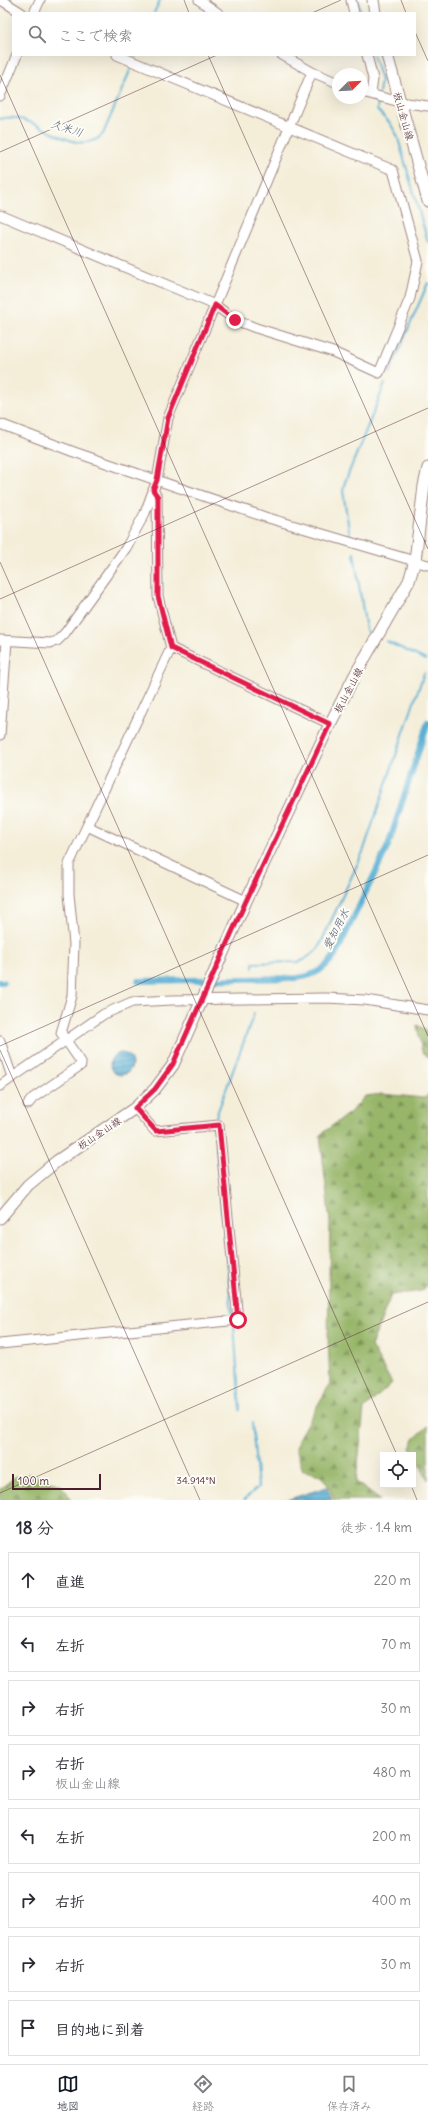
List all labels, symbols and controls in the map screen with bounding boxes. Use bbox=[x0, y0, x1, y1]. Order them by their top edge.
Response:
search box bbox=[12, 12, 416, 56]
icon: search bbox=[26, 23, 48, 45]
text: ここで検索 bbox=[58, 26, 133, 45]
north arrow bbox=[332, 68, 368, 104]
street label: 板山金山線 bbox=[390, 90, 417, 142]
water label: 久米川 bbox=[49, 116, 85, 140]
route end bbox=[226, 311, 244, 329]
street label: 板山金山線 bbox=[331, 665, 366, 715]
water label: 愛知用水 bbox=[320, 906, 352, 952]
street label: 板山金山線 bbox=[75, 1114, 124, 1153]
route start bbox=[229, 1311, 247, 1329]
map controls bbox=[380, 1452, 416, 1488]
button: locate bbox=[380, 1452, 416, 1488]
scale bar bbox=[12, 1472, 101, 1491]
text: 100 m bbox=[18, 1474, 49, 1488]
text: 34.914°N bbox=[176, 1474, 216, 1487]
text: 18 分 bbox=[16, 1517, 54, 1539]
text: 徒歩 · 1.4 km bbox=[341, 1519, 412, 1536]
icon: ahead bbox=[17, 1569, 39, 1591]
text: 直進 bbox=[55, 1572, 85, 1591]
text: 220 m bbox=[374, 1572, 411, 1589]
icon: left bbox=[17, 1633, 39, 1655]
text: 左折 bbox=[55, 1636, 85, 1655]
text: 70 m bbox=[382, 1636, 411, 1653]
icon: right bbox=[17, 1697, 39, 1719]
text: 右折 bbox=[55, 1700, 85, 1719]
text: 30 m bbox=[381, 1700, 411, 1717]
text: 右折 bbox=[55, 1754, 85, 1773]
icon: right bbox=[17, 1761, 39, 1783]
text: 480 m bbox=[373, 1764, 411, 1781]
text: 板山金山線 bbox=[55, 1775, 120, 1792]
icon: left bbox=[17, 1825, 39, 1847]
text: 左折 bbox=[55, 1828, 85, 1847]
text: 200 m bbox=[372, 1828, 411, 1845]
icon: right bbox=[17, 1889, 39, 1911]
text: 右折 bbox=[55, 1892, 85, 1911]
text: 400 m bbox=[372, 1892, 411, 1909]
icon: right bbox=[17, 1953, 39, 1975]
text: 右折 bbox=[55, 1956, 85, 1975]
text: 30 m bbox=[381, 1956, 411, 1973]
icon: arrive bbox=[17, 2017, 39, 2039]
text: 目的地に到着 bbox=[55, 2020, 145, 2039]
tab: 地図 bbox=[57, 2073, 79, 2113]
tab: 経路 bbox=[192, 2073, 214, 2113]
tab: 保存済み bbox=[327, 2073, 371, 2113]

